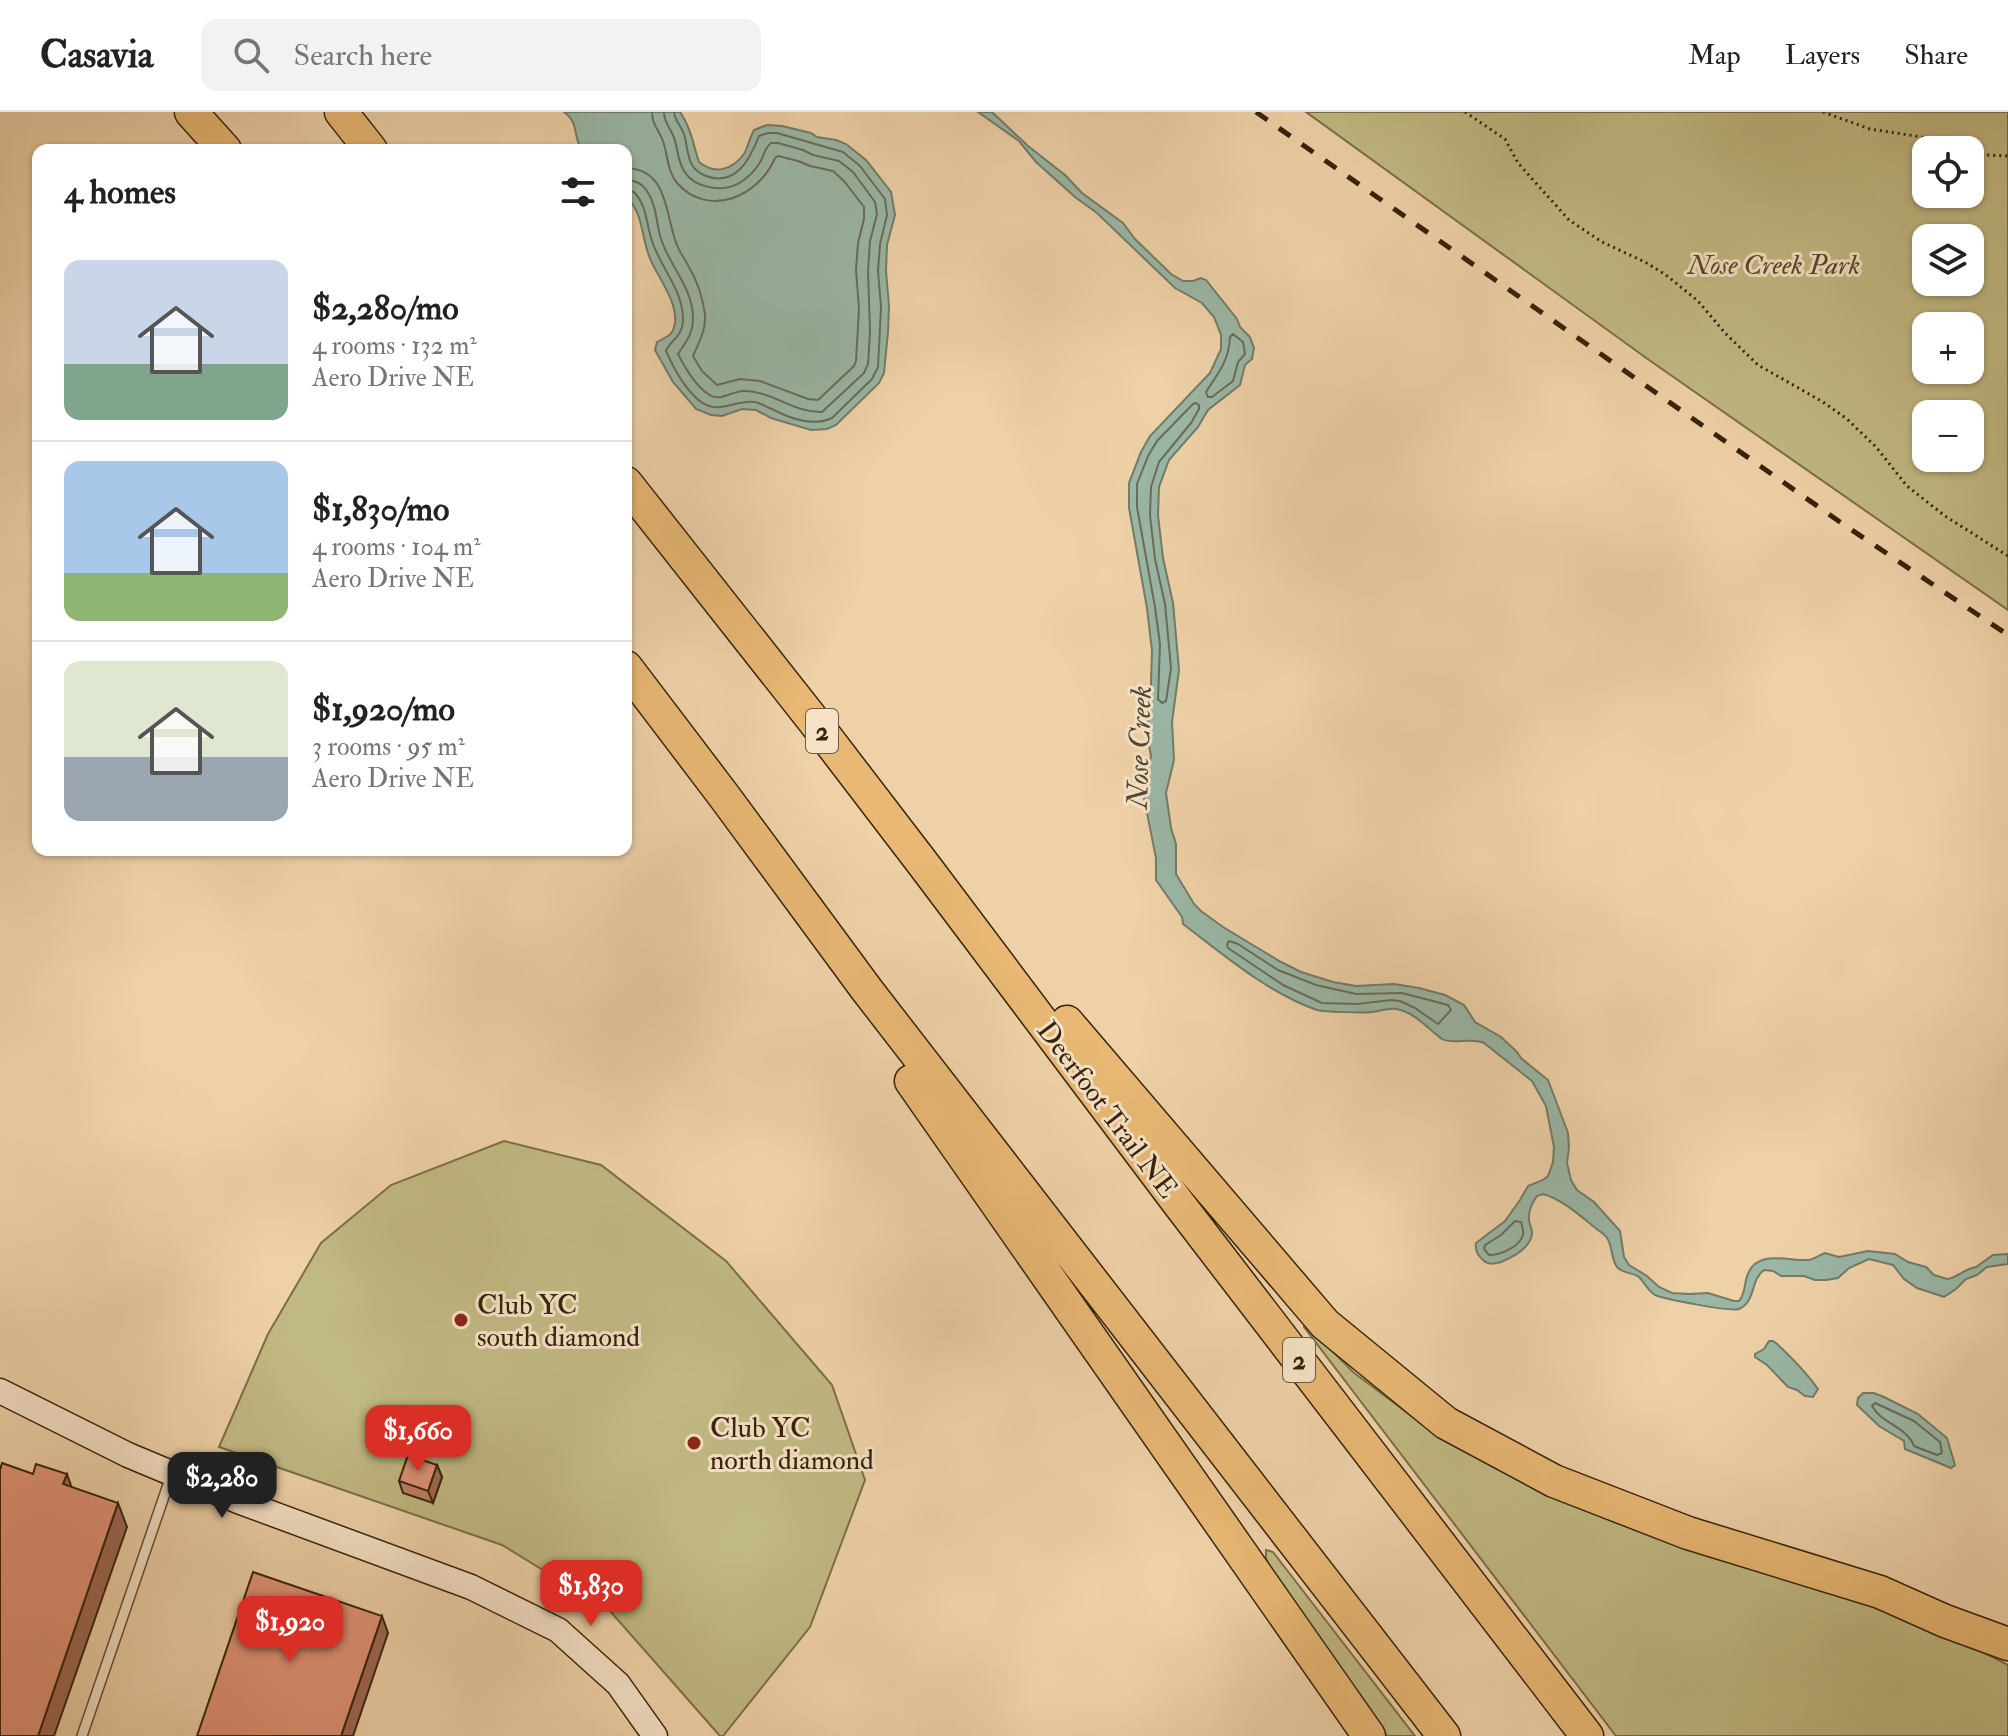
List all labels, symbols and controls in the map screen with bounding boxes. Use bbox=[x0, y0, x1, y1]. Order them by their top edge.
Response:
search box bbox=[201, 19, 761, 91]
text: Casavia bbox=[40, 31, 153, 79]
icon: search bbox=[229, 33, 273, 77]
text: Search here bbox=[293, 37, 432, 74]
text: Map bbox=[1688, 38, 1741, 73]
text: Layers bbox=[1785, 38, 1860, 73]
text: Share bbox=[1904, 38, 1968, 73]
map controls bbox=[1912, 136, 1984, 472]
button: locate bbox=[1912, 136, 1984, 208]
icon: filters bbox=[556, 170, 600, 214]
text: 4 homes bbox=[64, 171, 176, 214]
button: layers bbox=[1912, 224, 1984, 296]
park label: Nose Creek Park bbox=[1686, 248, 1860, 283]
text: $2,280/mo bbox=[312, 287, 459, 330]
icon: home bbox=[128, 292, 224, 388]
button: + bbox=[1912, 312, 1984, 384]
text: 4 rooms · 132 m² bbox=[312, 330, 477, 362]
text: Aero Drive NE bbox=[312, 362, 474, 394]
button: − bbox=[1912, 400, 1984, 472]
text: $1,830/mo bbox=[312, 488, 449, 531]
icon: home bbox=[128, 493, 224, 589]
text: 4 rooms · 104 m² bbox=[312, 531, 481, 563]
text: Aero Drive NE bbox=[312, 563, 474, 595]
water label: Nose Creek bbox=[1119, 685, 1160, 811]
text: $1,920/mo bbox=[312, 688, 455, 731]
icon: home bbox=[128, 693, 224, 789]
road number: 2 bbox=[806, 709, 838, 753]
text: 3 rooms · 95 m² bbox=[312, 731, 465, 763]
text: Aero Drive NE bbox=[312, 763, 474, 795]
street label: Deerfoot Trail NE bbox=[1029, 1014, 1185, 1205]
place label: Club YC south diamond bbox=[477, 1288, 640, 1355]
marker: Club YC south diamond bbox=[452, 1311, 470, 1329]
road number: 2 bbox=[1283, 1338, 1315, 1382]
pin: $1,660 bbox=[353, 1405, 483, 1473]
place label: Club YC north diamond bbox=[710, 1411, 874, 1478]
text: $1,660 bbox=[383, 1415, 453, 1447]
marker: Club YC north diamond bbox=[685, 1434, 703, 1452]
pin: $2,280 bbox=[157, 1452, 287, 1520]
text: $2,280 bbox=[186, 1462, 258, 1494]
pin: $1,830 bbox=[526, 1560, 656, 1628]
text: $1,830 bbox=[558, 1570, 624, 1602]
pin: $1,920 bbox=[225, 1596, 355, 1664]
text: $1,920 bbox=[255, 1606, 325, 1638]

